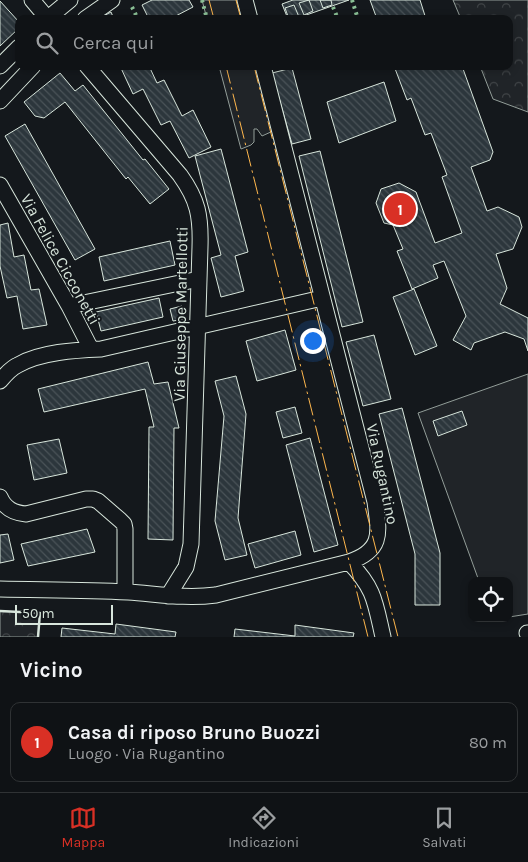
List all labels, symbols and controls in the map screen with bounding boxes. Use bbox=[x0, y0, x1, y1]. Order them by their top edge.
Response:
search box bbox=[15, 15, 513, 70]
icon: search bbox=[33, 29, 61, 57]
text: Cerca qui bbox=[73, 32, 154, 54]
pin: 1 bbox=[384, 190, 416, 228]
street label: Via Felice Cicconetti bbox=[17, 191, 104, 328]
street label: Via Giuseppe Martellotti bbox=[169, 226, 192, 402]
your location bbox=[300, 328, 326, 354]
street label: Via Rugantino bbox=[363, 422, 402, 526]
map controls bbox=[468, 577, 513, 622]
button: locate bbox=[468, 577, 513, 622]
scale bar bbox=[15, 602, 112, 625]
text: 50 m bbox=[22, 605, 55, 622]
text: Vicino bbox=[20, 658, 83, 682]
text: Casa di riposo Bruno Buozzi bbox=[68, 722, 321, 744]
text: 1 bbox=[34, 733, 40, 752]
text: 80 m bbox=[469, 733, 507, 752]
text: Luogo · Via Rugantino bbox=[68, 744, 225, 763]
tab: Mappa bbox=[62, 804, 105, 851]
tab: Indicazioni bbox=[228, 804, 299, 851]
tab: Salvati bbox=[422, 804, 466, 851]

